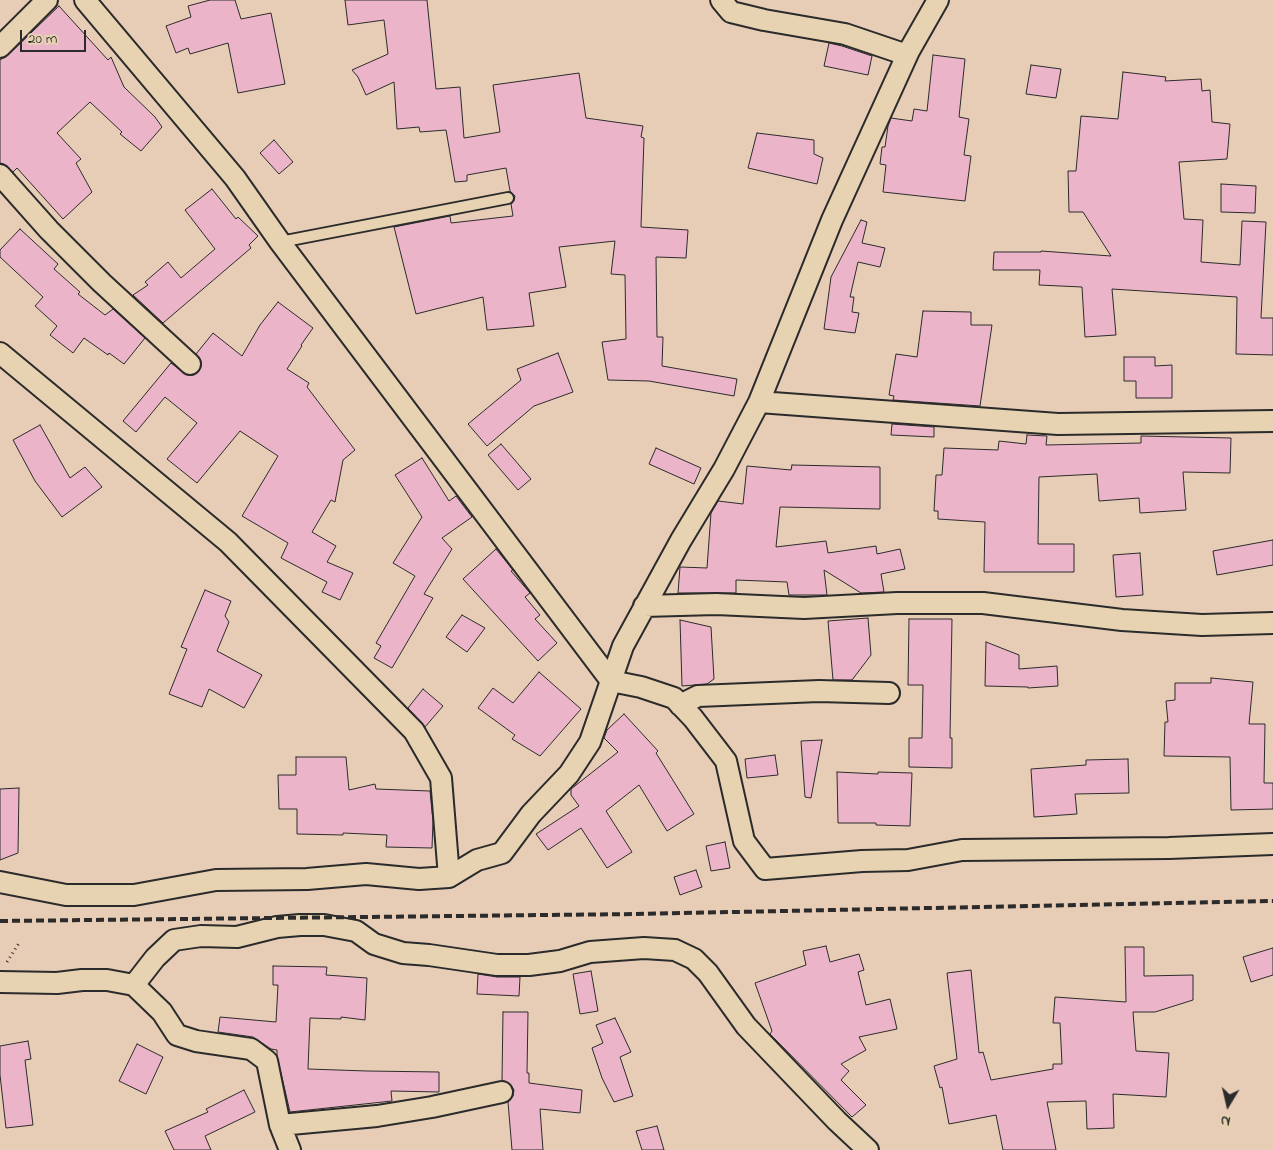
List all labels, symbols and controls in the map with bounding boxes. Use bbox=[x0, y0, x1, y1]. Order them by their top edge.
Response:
scale bar bbox=[22, 20, 89, 52]
text: 20 m bbox=[28, 28, 57, 50]
north arrow bbox=[1203, 1080, 1253, 1130]
text: N bbox=[1219, 1109, 1232, 1131]

